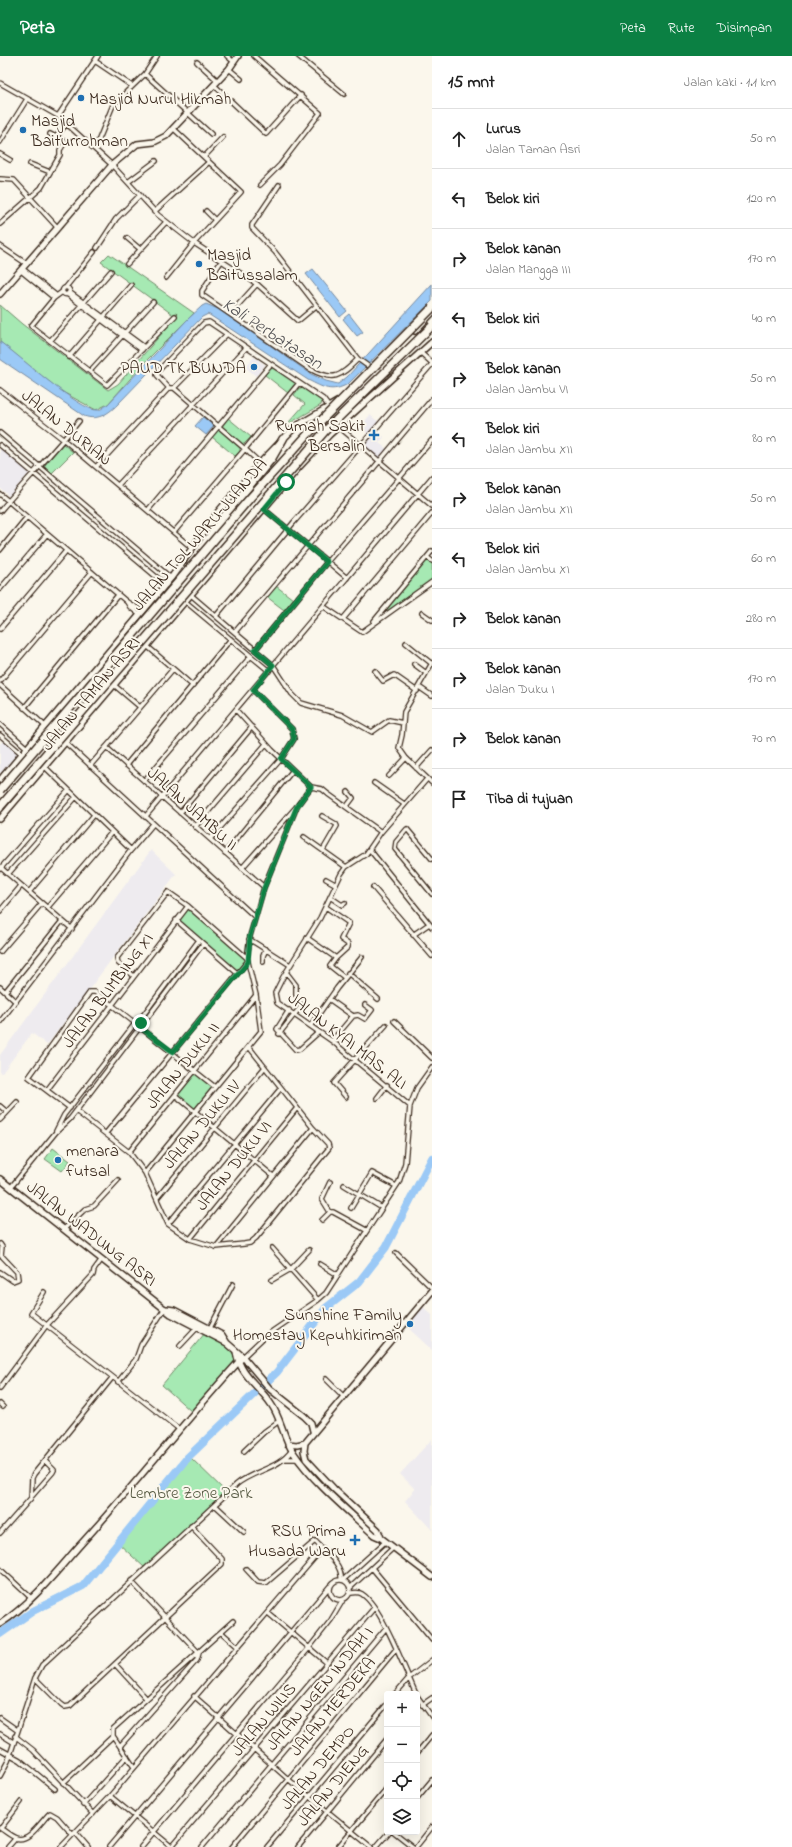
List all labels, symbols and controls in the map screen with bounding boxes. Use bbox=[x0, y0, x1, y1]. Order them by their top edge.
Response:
text: Peta bbox=[20, 15, 55, 42]
text: Peta bbox=[620, 18, 646, 39]
text: Rute bbox=[668, 18, 695, 39]
text: Disimpan bbox=[717, 18, 772, 39]
text: 15 mnt bbox=[448, 70, 495, 95]
text: Jalan kaki · 1.1 km bbox=[684, 73, 776, 92]
place label: Masjid Nurul Hikmah bbox=[89, 87, 231, 112]
marker: Masjid Nurul Hikmah bbox=[76, 93, 86, 103]
place label: Masjid Baiturrohman bbox=[30, 109, 128, 154]
text: Lurus bbox=[486, 118, 521, 140]
marker: Masjid Baiturrohman bbox=[18, 125, 28, 135]
icon: ahead bbox=[448, 128, 470, 150]
text: 50 m bbox=[750, 129, 776, 148]
text: Jalan Taman Asri bbox=[486, 140, 580, 159]
icon: left bbox=[448, 188, 470, 210]
text: Belok kiri bbox=[486, 188, 540, 210]
text: 120 m bbox=[746, 189, 776, 208]
text: Belok kanan bbox=[486, 238, 561, 260]
place label: Masjid Baitussalam bbox=[206, 243, 298, 288]
icon: right bbox=[448, 248, 470, 270]
text: 170 m bbox=[748, 249, 776, 268]
marker: Masjid Baitussalam bbox=[194, 259, 204, 269]
text: Jalan Mangga III bbox=[486, 260, 571, 279]
water label: Kali Perbatasan bbox=[217, 292, 328, 377]
icon: left bbox=[448, 308, 470, 330]
text: Belok kiri bbox=[486, 308, 540, 330]
text: 40 m bbox=[752, 309, 776, 328]
place label: PAUD TK BUNDA bbox=[120, 356, 246, 381]
text: Belok kanan bbox=[486, 358, 561, 380]
marker: PAUD TK BUNDA bbox=[249, 362, 259, 372]
icon: right bbox=[448, 368, 470, 390]
text: 50 m bbox=[750, 369, 776, 388]
text: Jalan Jambu VI bbox=[486, 380, 568, 399]
street label: JALAN DURIAN bbox=[16, 384, 117, 472]
place label: Rumah Sakit Bersalin bbox=[275, 414, 365, 459]
text: Belok kiri bbox=[486, 418, 540, 440]
icon: left bbox=[448, 428, 470, 450]
marker: Rumah Sakit Bersalin bbox=[368, 429, 380, 441]
text: 80 m bbox=[752, 429, 776, 448]
text: Jalan Jambu XII bbox=[486, 440, 573, 459]
street label: JALAN TOL WARU–JUANDA bbox=[127, 453, 274, 617]
route start bbox=[277, 473, 295, 491]
text: Belok kanan bbox=[486, 478, 561, 500]
icon: right bbox=[448, 488, 470, 510]
text: 50 m bbox=[750, 489, 776, 508]
text: Jalan Jambu XII bbox=[486, 500, 573, 519]
text: Belok kiri bbox=[486, 538, 540, 560]
icon: left bbox=[448, 548, 470, 570]
text: 60 m bbox=[751, 549, 776, 568]
text: Jalan Jambu XI bbox=[486, 560, 570, 579]
icon: right bbox=[448, 608, 470, 630]
text: Belok kanan bbox=[486, 608, 561, 630]
text: 280 m bbox=[746, 609, 776, 628]
street label: JALAN TAMAN ASRI bbox=[36, 631, 147, 757]
text: Belok kanan bbox=[486, 658, 561, 680]
icon: right bbox=[448, 668, 470, 690]
text: 170 m bbox=[748, 669, 776, 688]
text: Jalan Duku I bbox=[486, 680, 555, 699]
icon: right bbox=[448, 728, 470, 750]
text: Belok kanan bbox=[486, 728, 561, 750]
text: 70 m bbox=[752, 729, 776, 748]
street label: JALAN JAMBU II bbox=[141, 761, 243, 857]
icon: arrive bbox=[448, 788, 470, 810]
text: Tiba di tujuan bbox=[486, 788, 573, 810]
street label: JALAN BLIMBING XI bbox=[56, 928, 160, 1054]
street label: JALAN KYAI MAS. ALI bbox=[282, 986, 412, 1096]
route end bbox=[132, 1014, 150, 1032]
street label: JALAN DUKU II bbox=[140, 1017, 226, 1115]
street label: JALAN DUKU IV bbox=[157, 1074, 248, 1175]
street label: JALAN DUKU VI bbox=[190, 1115, 278, 1216]
place label: menara futsal bbox=[66, 1139, 119, 1184]
marker: menara futsal bbox=[53, 1155, 63, 1165]
street label: JALAN WADUNG ASRI bbox=[21, 1175, 162, 1293]
place label: Sunshine Family Homestay Kepuhkiriman bbox=[233, 1303, 402, 1349]
marker: Sunshine Family Homestay Kepuhkiriman bbox=[405, 1319, 415, 1329]
park label: Lembre Zone Park bbox=[130, 1481, 253, 1506]
place label: RSU Prima Husada Waru bbox=[248, 1519, 346, 1564]
marker: RSU Prima Husada Waru bbox=[349, 1534, 361, 1546]
street label: JALAN NGEN INDAH I bbox=[260, 1621, 380, 1757]
street label: JALAN MERDEKA bbox=[284, 1652, 382, 1762]
street label: JALAN WILIS bbox=[226, 1678, 303, 1762]
map controls bbox=[384, 1691, 420, 1835]
button: + bbox=[384, 1691, 420, 1727]
street label: JALAN DEMPO bbox=[275, 1720, 361, 1816]
button: − bbox=[384, 1727, 420, 1763]
street label: JALAN DIENG bbox=[291, 1740, 375, 1832]
button: locate bbox=[384, 1763, 420, 1799]
button: layers bbox=[384, 1799, 420, 1835]

